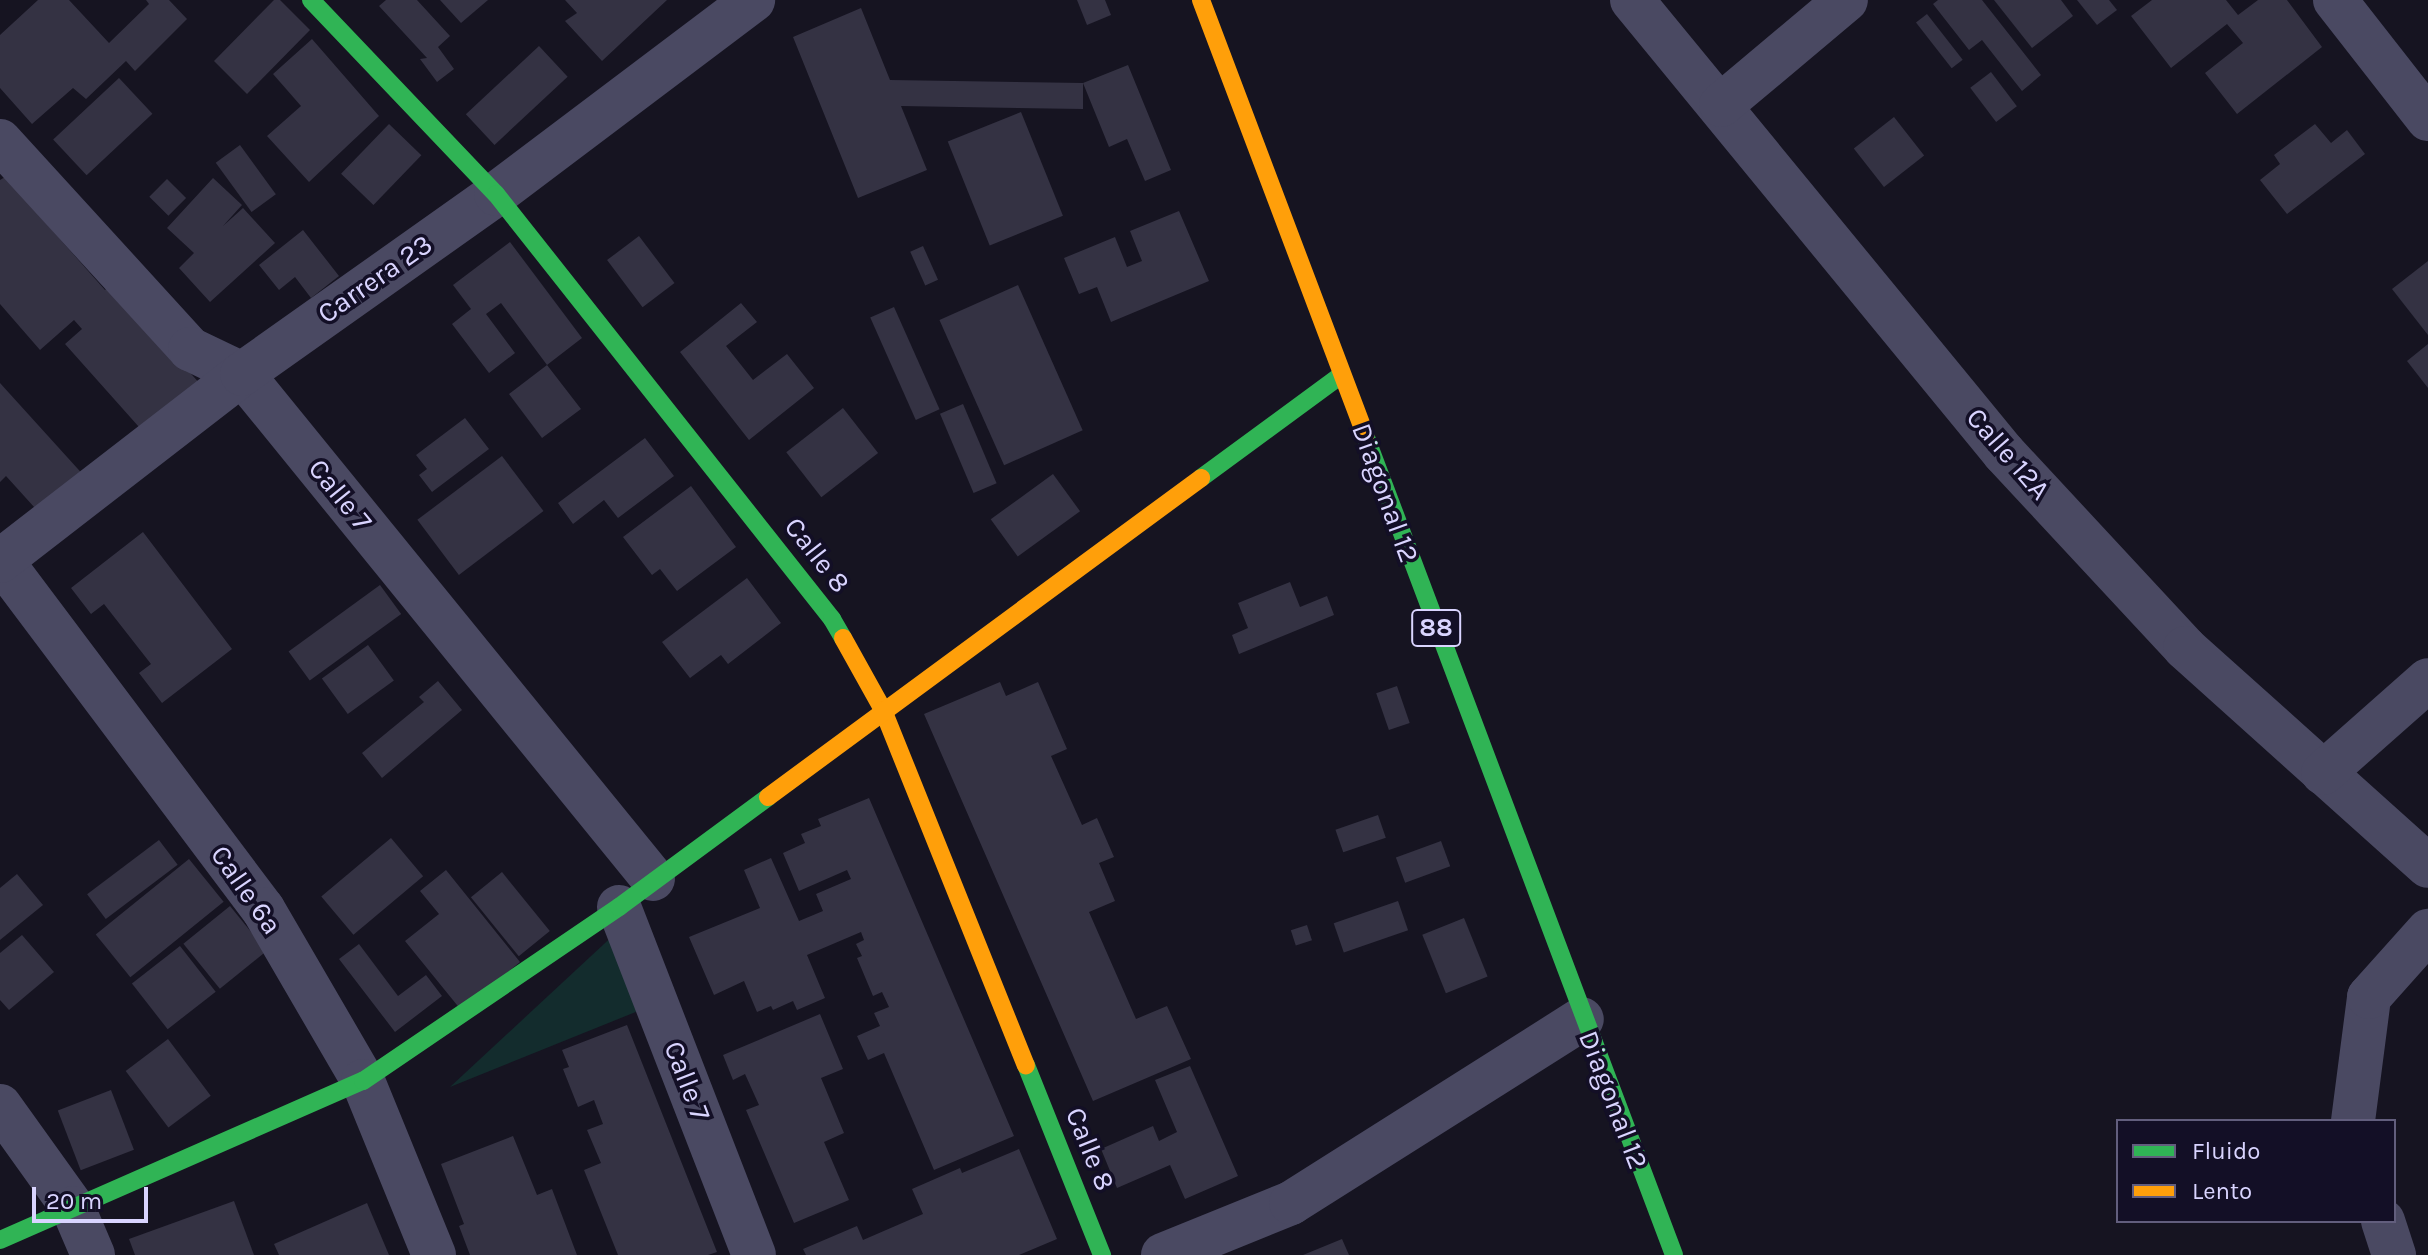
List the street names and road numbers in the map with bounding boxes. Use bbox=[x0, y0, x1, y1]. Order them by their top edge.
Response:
street label: Carrera 23 bbox=[311, 227, 439, 331]
street label: Calle 12A bbox=[1959, 401, 2057, 507]
street label: Diagonal 12 bbox=[1344, 419, 1426, 567]
street label: Calle 7 bbox=[301, 452, 379, 538]
street label: Calle 8 bbox=[777, 511, 857, 599]
road number: 88 bbox=[1410, 606, 1462, 650]
street label: Calle 6a bbox=[203, 839, 289, 941]
street label: Diagonal 12 bbox=[1571, 1026, 1655, 1174]
street label: Calle 7 bbox=[657, 1037, 717, 1125]
street label: Calle 8 bbox=[1058, 1103, 1122, 1195]

